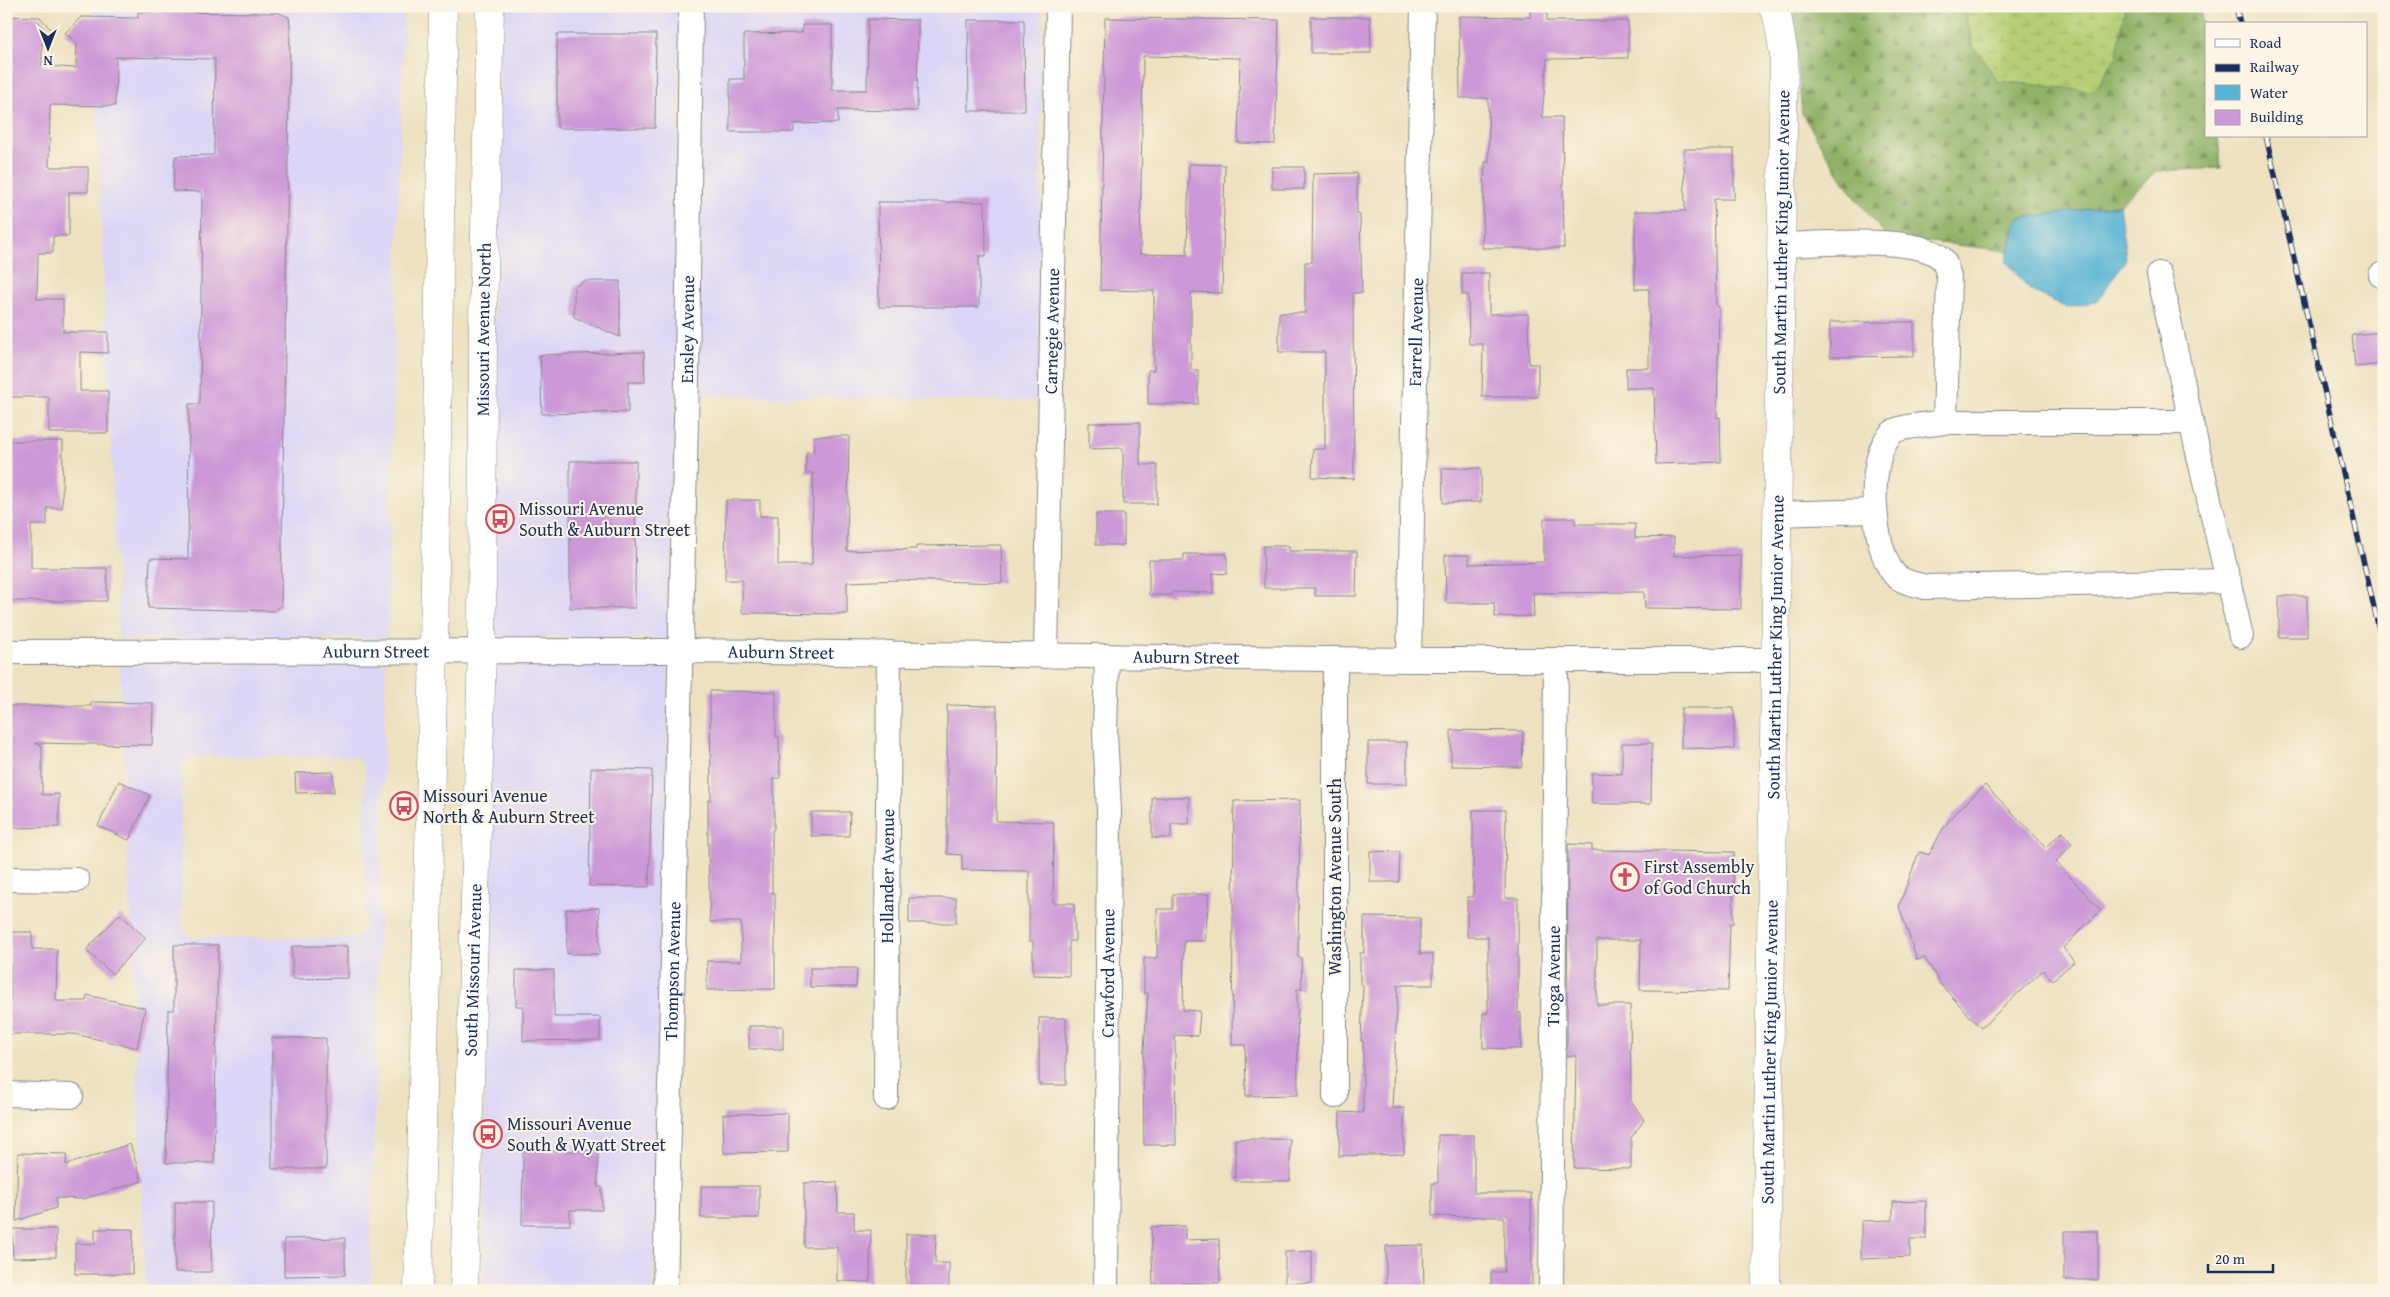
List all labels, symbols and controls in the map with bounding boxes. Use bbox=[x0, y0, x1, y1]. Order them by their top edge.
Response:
north arrow bbox=[22, 22, 72, 72]
legend bbox=[2205, 22, 2368, 138]
text: Road bbox=[2250, 32, 2281, 53]
text: N bbox=[43, 51, 53, 71]
text: Railway bbox=[2250, 56, 2300, 77]
text: Water bbox=[2250, 82, 2288, 103]
street label: South Martin Luther King Junior Avenue bbox=[1765, 90, 1796, 395]
text: Building bbox=[2250, 106, 2304, 127]
street label: Missouri Avenue North bbox=[469, 242, 498, 416]
street label: Carnegie Avenue bbox=[1037, 268, 1066, 394]
street label: Ensley Avenue bbox=[673, 275, 701, 383]
street label: Farrell Avenue bbox=[1401, 277, 1430, 387]
place label: Missouri Avenue South & Auburn Street bbox=[519, 495, 691, 543]
street label: South Martin Luther King Junior Avenue bbox=[1759, 495, 1791, 799]
bus stop icon: Missouri Avenue South & Auburn Street bbox=[485, 504, 515, 534]
street label: Auburn Street bbox=[323, 637, 430, 665]
street label: Auburn Street bbox=[727, 638, 835, 666]
street label: Auburn Street bbox=[1132, 643, 1240, 671]
street label: Washington Avenue South bbox=[1321, 778, 1348, 976]
place label: Missouri Avenue North & Auburn Street bbox=[423, 782, 595, 830]
bus stop icon: Missouri Avenue North & Auburn Street bbox=[389, 791, 419, 821]
street label: Hollander Avenue bbox=[873, 809, 901, 943]
place label: First Assembly of God Church bbox=[1644, 853, 1754, 901]
church icon: First Assembly of God Church bbox=[1610, 862, 1640, 892]
street label: South Missouri Avenue bbox=[457, 883, 488, 1057]
street label: South Martin Luther King Junior Avenue bbox=[1753, 900, 1785, 1204]
street label: Thompson Avenue bbox=[657, 901, 687, 1041]
street label: Crawford Avenue bbox=[1094, 908, 1121, 1038]
street label: Tioga Avenue bbox=[1539, 925, 1567, 1027]
place label: Missouri Avenue South & Wyatt Street bbox=[507, 1110, 667, 1158]
bus stop icon: Missouri Avenue South & Wyatt Street bbox=[473, 1119, 503, 1149]
scale bar bbox=[2208, 1242, 2272, 1274]
text: 20 m bbox=[2215, 1248, 2246, 1269]

